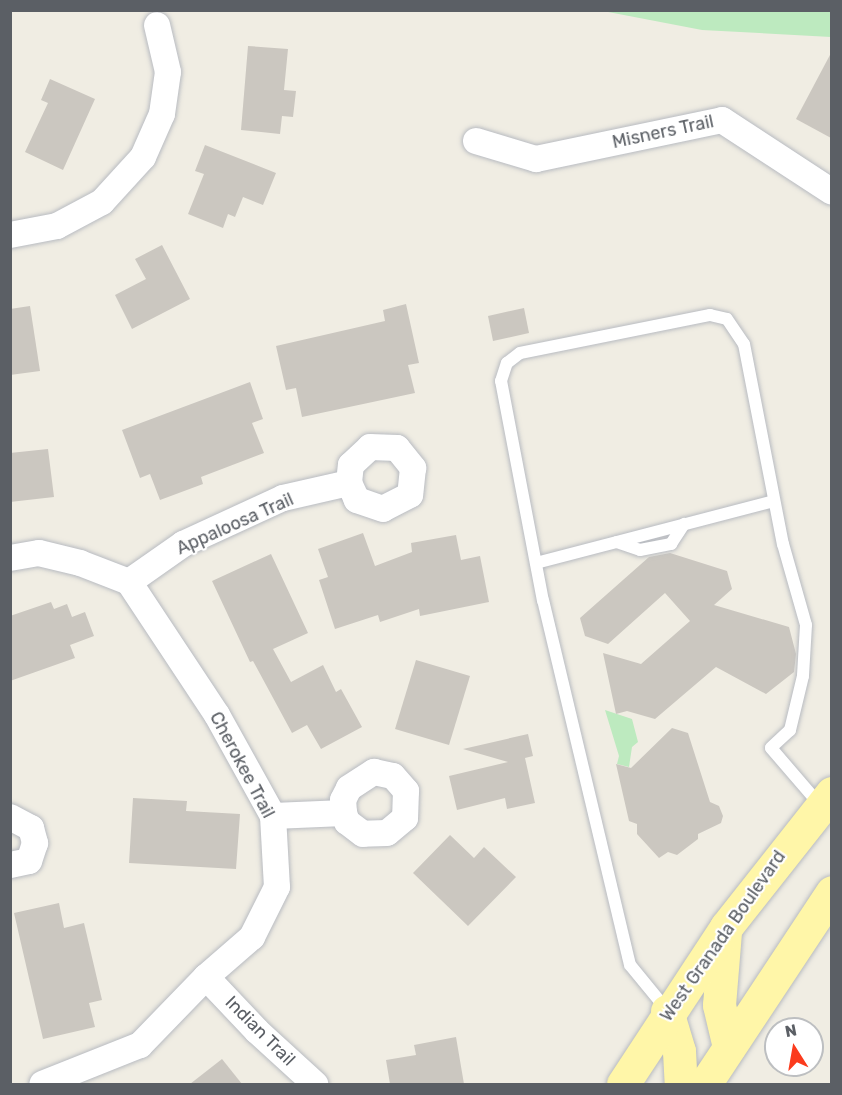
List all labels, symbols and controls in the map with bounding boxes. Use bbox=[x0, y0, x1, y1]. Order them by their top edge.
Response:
street label: Misners Trail bbox=[610, 111, 716, 153]
street label: Appaloosa Trail bbox=[173, 488, 297, 560]
street label: Cherokee Trail bbox=[205, 708, 279, 822]
street label: West Granada Boulevard bbox=[656, 846, 790, 1026]
street label: Indian Trail bbox=[220, 991, 300, 1071]
north arrow bbox=[764, 1017, 824, 1077]
text: N bbox=[783, 1020, 798, 1041]

